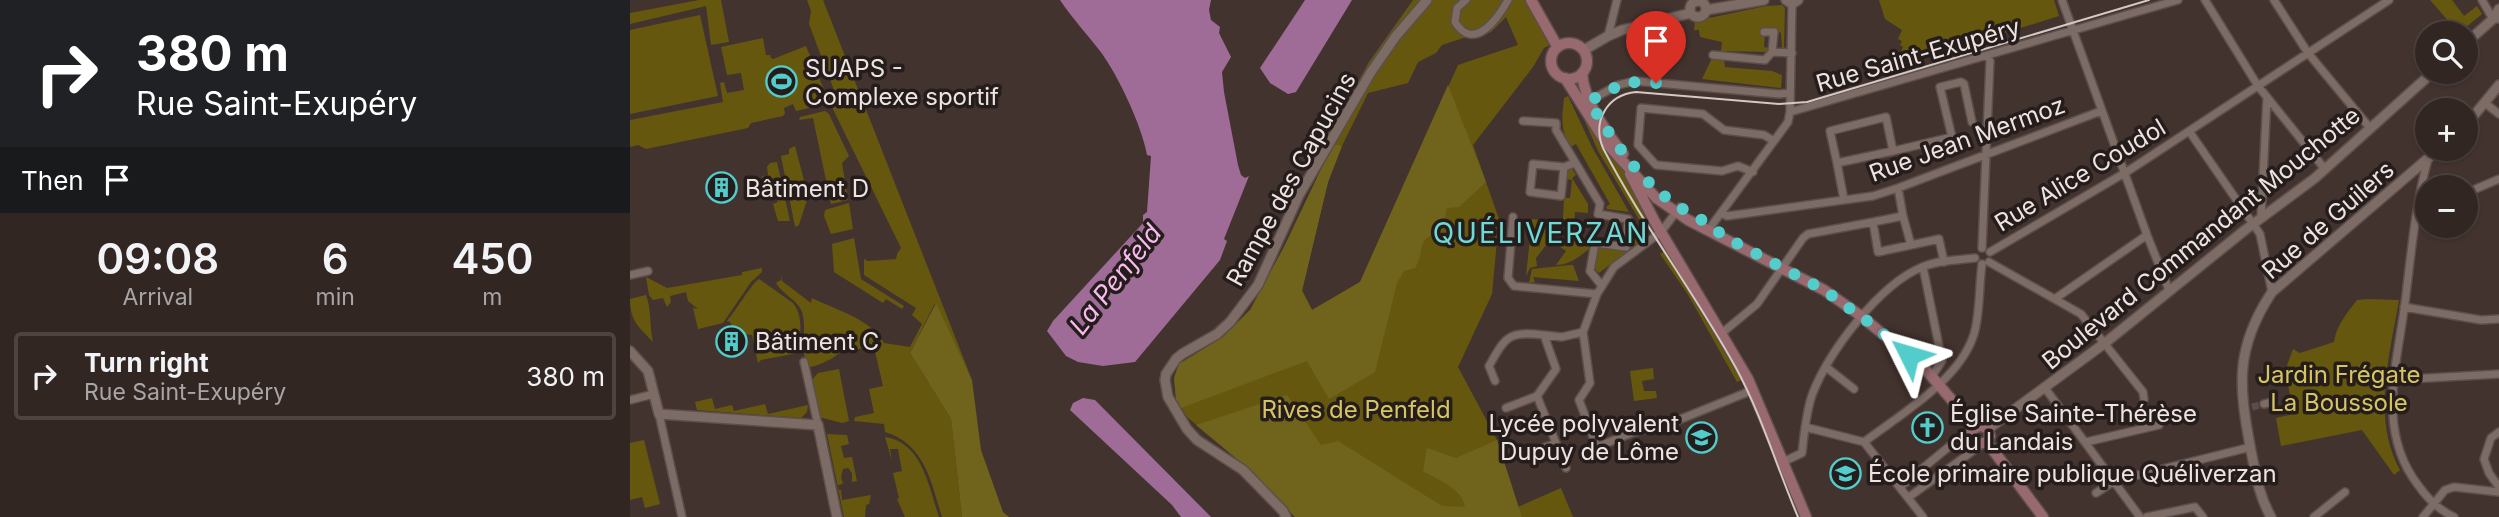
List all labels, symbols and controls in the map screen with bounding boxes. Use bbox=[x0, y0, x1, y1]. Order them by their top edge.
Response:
pin bbox=[1626, 11, 1686, 83]
street label: Rue Saint-Exupéry bbox=[1813, 12, 2023, 98]
map controls bbox=[2415, 21, 2478, 238]
button: search bbox=[2415, 21, 2478, 84]
icon: arrive bbox=[1637, 22, 1675, 60]
text: 380 m bbox=[136, 24, 289, 83]
icon: right bbox=[21, 28, 112, 119]
place label: SUAPS - Complexe sportif bbox=[805, 54, 999, 111]
sports icon: SUAPS - Complexe sportif bbox=[765, 65, 799, 99]
street label: Rampe des Capucins bbox=[1220, 67, 1362, 291]
text: Rue Saint-Exupéry bbox=[136, 84, 417, 123]
street label: Rue Jean Mermoz bbox=[1865, 90, 2069, 188]
button: + bbox=[2415, 98, 2478, 161]
street label: Boulevard Commandant Mouchotte bbox=[2036, 101, 2366, 375]
street label: Rue Alice Coudol bbox=[1989, 113, 2171, 237]
street label: Rue de Guilers bbox=[2256, 155, 2400, 285]
icon: arrive bbox=[98, 161, 136, 199]
text: Then bbox=[21, 165, 84, 196]
building icon: Bâtiment D bbox=[705, 171, 739, 205]
place label: Bâtiment D bbox=[745, 174, 869, 203]
button: − bbox=[2415, 175, 2478, 238]
district label: QUÉLIVERZAN bbox=[1433, 215, 1649, 250]
water label: La Penfeld bbox=[1062, 218, 1168, 340]
text: 09:08 bbox=[97, 233, 219, 284]
text: 6 bbox=[322, 233, 349, 284]
text: 450 bbox=[451, 233, 533, 284]
text: Arrival bbox=[122, 283, 193, 311]
text: min bbox=[316, 283, 355, 311]
text: m bbox=[482, 283, 503, 311]
position arrow bbox=[1872, 318, 1946, 392]
building icon: Bâtiment C bbox=[715, 324, 749, 358]
place label: Bâtiment C bbox=[755, 327, 879, 356]
text: Turn right bbox=[84, 347, 209, 378]
icon: right bbox=[25, 357, 63, 395]
park label: Jardin Frégate La Boussole bbox=[2257, 360, 2421, 417]
text: 380 m bbox=[526, 361, 605, 392]
text: Rue Saint-Exupéry bbox=[84, 378, 286, 406]
park label: Rives de Penfeld bbox=[1261, 395, 1451, 424]
place label: Église Sainte-Thérèse du Landais bbox=[1950, 398, 2197, 456]
place label: Lycée polyvalent Dupuy de Lôme bbox=[1488, 409, 1679, 466]
church icon: Église Sainte-Thérèse du Landais bbox=[1910, 410, 1944, 444]
school or university icon: Lycée polyvalent Dupuy de Lôme bbox=[1685, 420, 1719, 454]
school or university icon: École primaire publique Quéliverzan bbox=[1828, 456, 1862, 490]
place label: École primaire publique Quéliverzan bbox=[1868, 458, 2277, 488]

